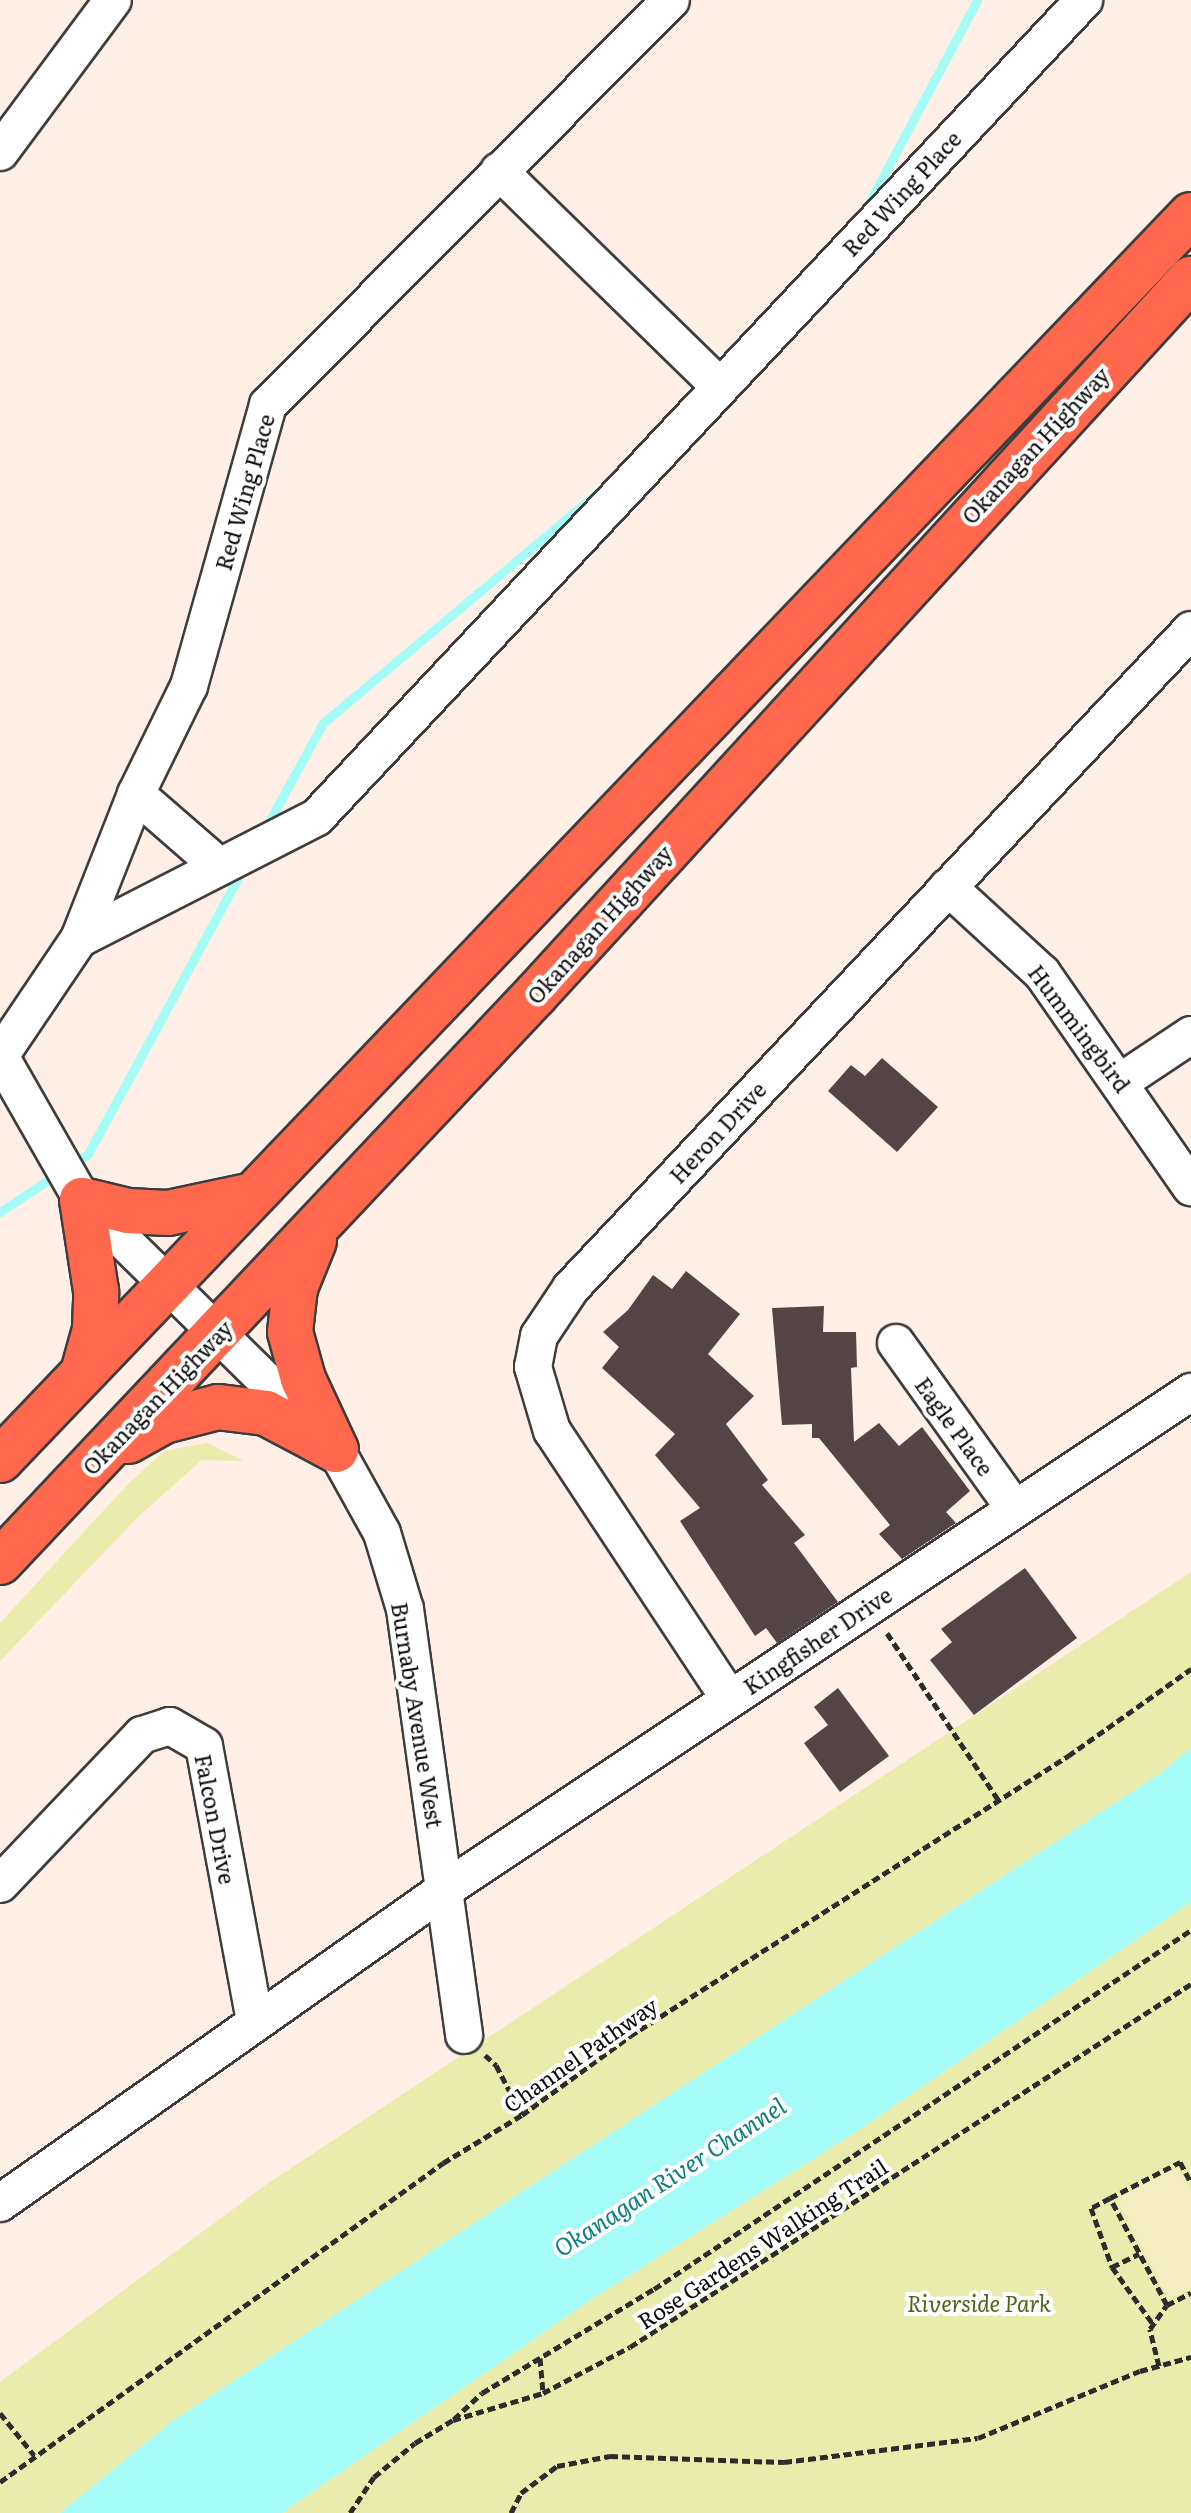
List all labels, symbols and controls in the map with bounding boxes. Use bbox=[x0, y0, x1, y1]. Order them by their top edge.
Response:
street label: Red Wing Place bbox=[836, 125, 966, 261]
street label: Okanagan Highway bbox=[956, 361, 1114, 529]
street label: Red Wing Place bbox=[209, 411, 279, 573]
street label: Okanagan Highway bbox=[521, 839, 677, 1009]
street label: Hummingbird bbox=[1024, 959, 1136, 1097]
street label: Heron Drive bbox=[663, 1076, 771, 1188]
street label: Okanagan Highway bbox=[77, 1314, 237, 1480]
street label: Eagle Place bbox=[910, 1372, 1000, 1480]
street label: Kingfisher Drive bbox=[738, 1581, 896, 1699]
street label: Burnaby Avenue West bbox=[387, 1600, 449, 1830]
street label: Falcon Drive bbox=[190, 1752, 242, 1886]
street label: Channel Pathway bbox=[498, 1991, 662, 2117]
water label: Okanagan River Channel bbox=[548, 2090, 790, 2262]
street label: Rose Gardens Walking Trail bbox=[632, 2152, 892, 2334]
park label: Riverside Park bbox=[907, 2290, 1051, 2316]

